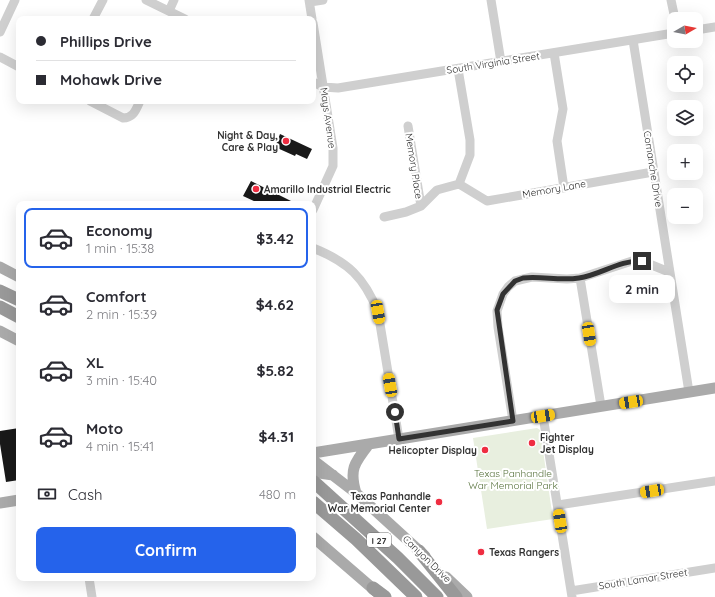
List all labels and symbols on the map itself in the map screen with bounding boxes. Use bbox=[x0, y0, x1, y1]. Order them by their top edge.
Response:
north arrow bbox=[667, 12, 703, 48]
street label: South Virginia Street bbox=[446, 49, 541, 77]
street label: Mays Avenue bbox=[317, 87, 339, 150]
place label: Night & Day, Care & Play bbox=[217, 129, 278, 154]
street label: Comanche Drive bbox=[641, 130, 665, 208]
street label: Memory Place bbox=[402, 132, 426, 200]
marker: Night & Day, Care & Play bbox=[281, 136, 291, 146]
street label: Memory Lane bbox=[521, 177, 587, 201]
place label: Amarillo Industrial Electric bbox=[264, 183, 391, 196]
marker: Amarillo Industrial Electric bbox=[251, 184, 261, 194]
route end bbox=[633, 252, 651, 270]
callout: 2 min bbox=[609, 275, 675, 303]
car bbox=[370, 299, 386, 325]
car bbox=[581, 321, 597, 347]
car bbox=[382, 372, 398, 398]
car bbox=[618, 394, 644, 410]
route start bbox=[386, 403, 404, 421]
car bbox=[530, 408, 556, 424]
place label: Fighter Jet Display bbox=[540, 431, 594, 456]
marker: Fighter Jet Display bbox=[527, 438, 537, 448]
place label: Helicopter Display bbox=[389, 444, 477, 457]
marker: Helicopter Display bbox=[480, 445, 490, 455]
park label: Texas Panhandle War Memorial Park bbox=[468, 467, 558, 492]
car bbox=[639, 483, 665, 499]
place label: Texas Panhandle War Memorial Center bbox=[328, 490, 432, 515]
marker: Texas Panhandle War Memorial Center bbox=[434, 497, 444, 507]
car bbox=[552, 508, 568, 534]
road number: I 27 bbox=[367, 533, 391, 547]
street label: Canyon Drive bbox=[400, 533, 454, 586]
place label: Texas Rangers bbox=[489, 546, 559, 559]
marker: Texas Rangers bbox=[476, 547, 486, 557]
street label: South Lamar Street bbox=[598, 565, 689, 592]

